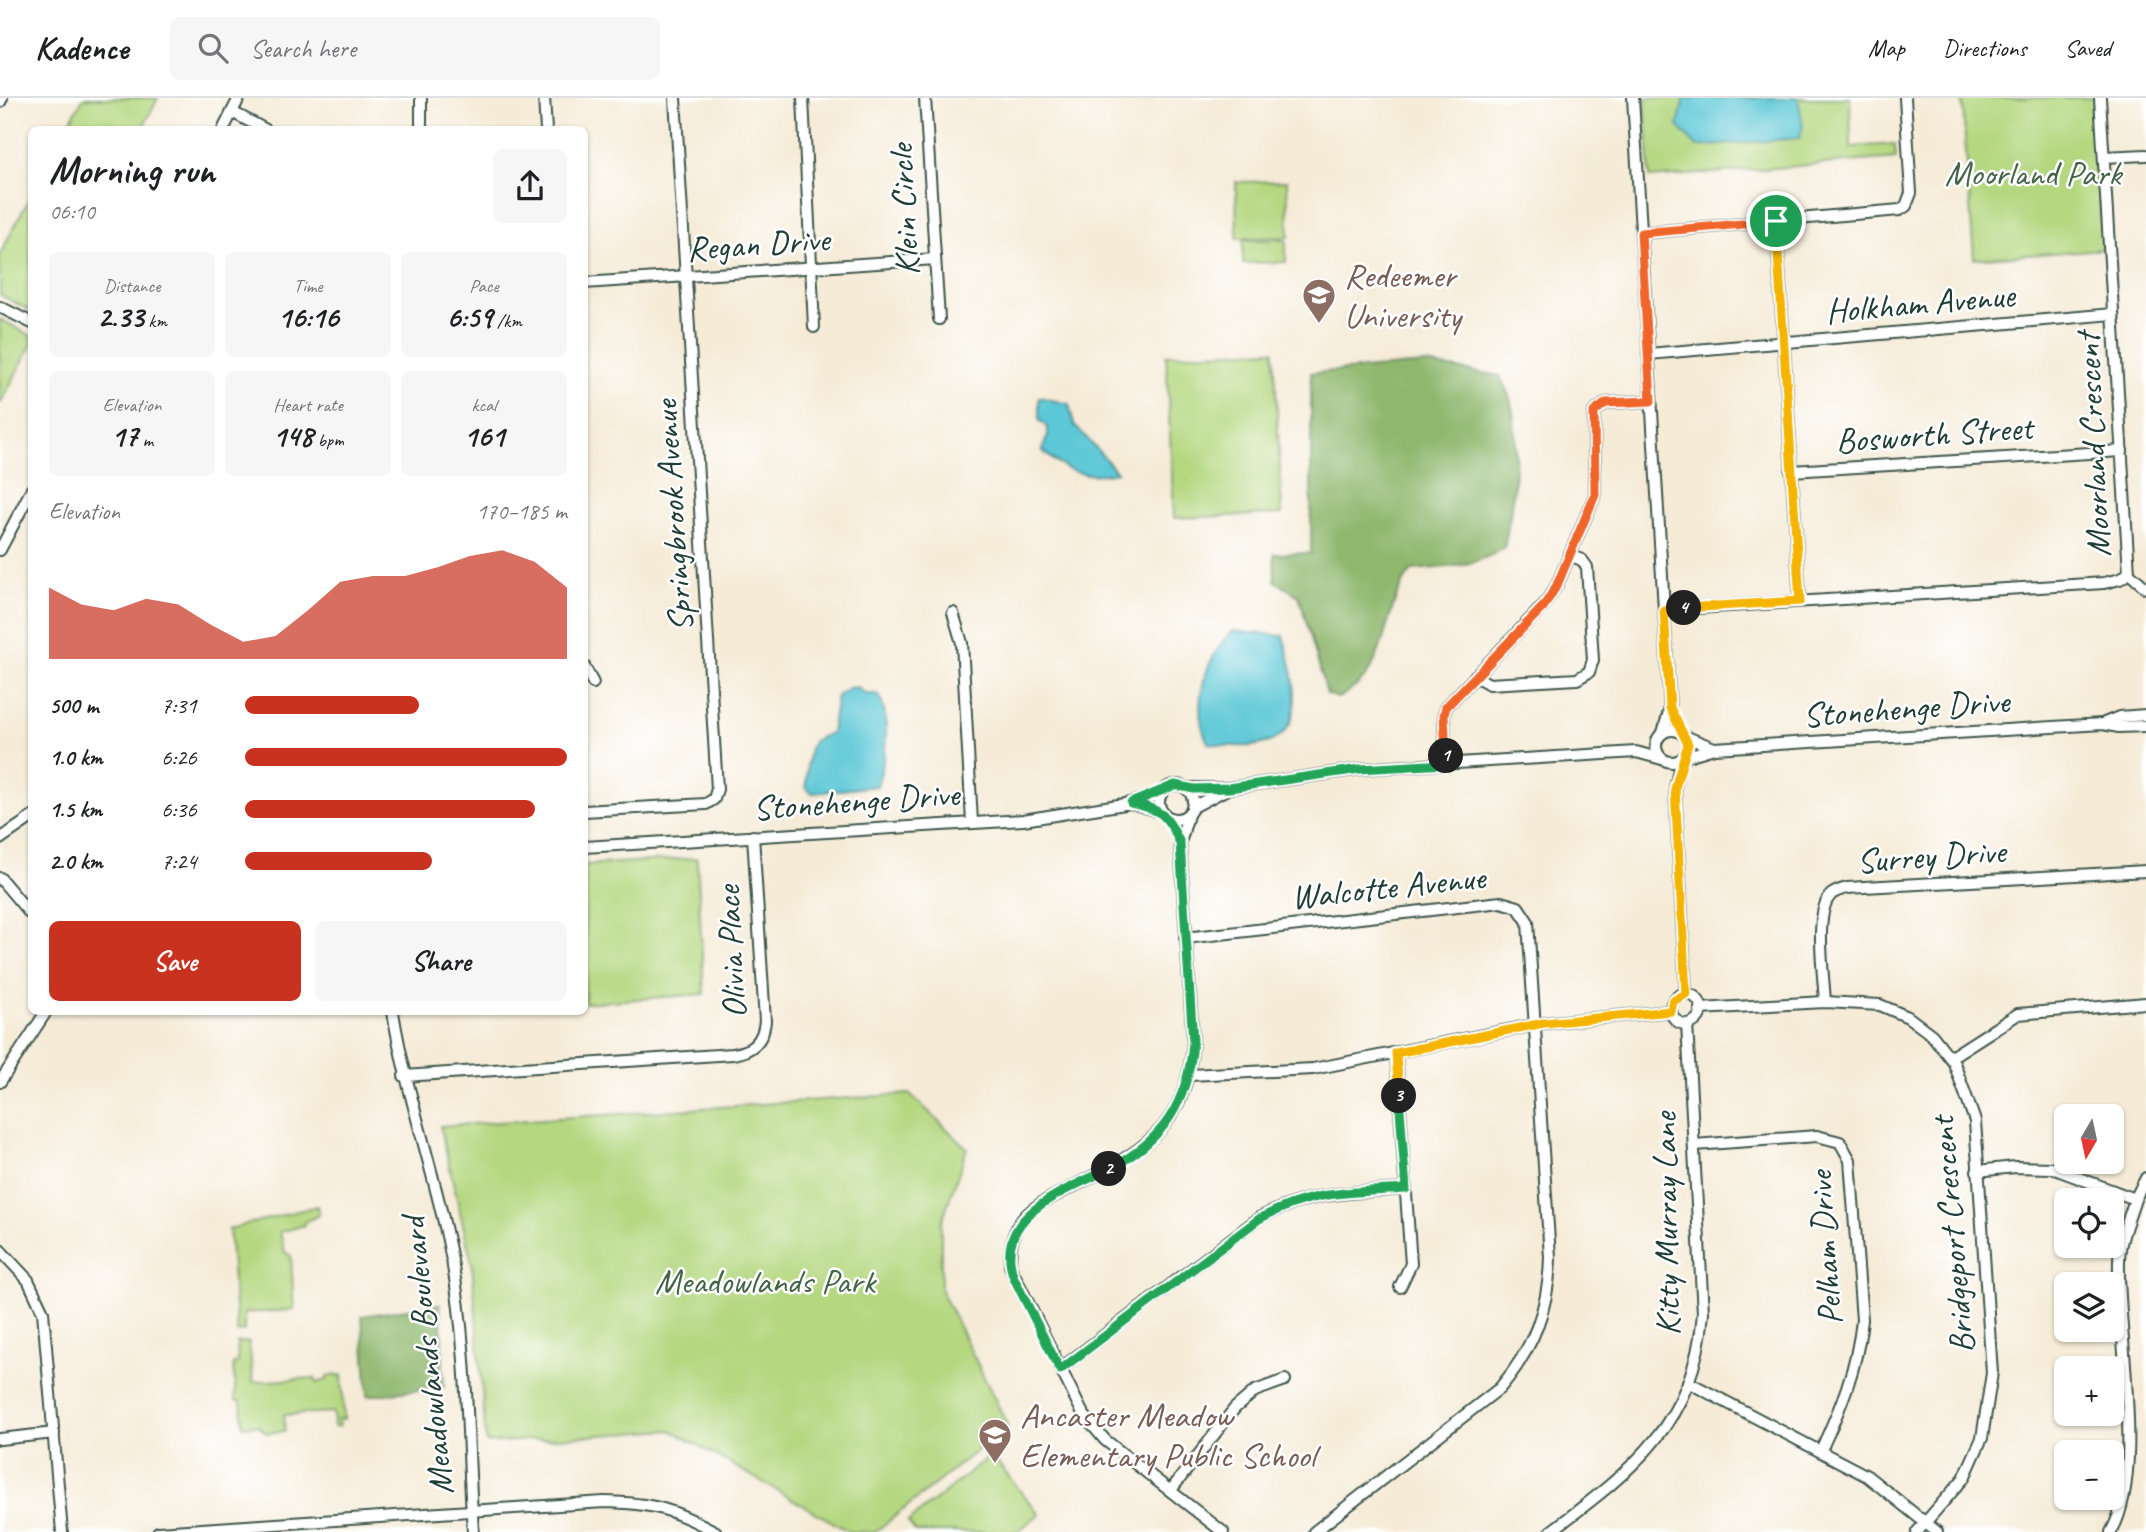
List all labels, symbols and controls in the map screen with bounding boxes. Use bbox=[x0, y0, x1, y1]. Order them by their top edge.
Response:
search box bbox=[170, 17, 660, 80]
text: Kadence bbox=[35, 27, 128, 69]
icon: search bbox=[194, 29, 232, 67]
text: Search here bbox=[250, 32, 356, 65]
text: Map bbox=[1868, 33, 1905, 63]
text: Directions bbox=[1943, 33, 2026, 63]
text: Saved bbox=[2064, 33, 2111, 63]
street label: Klein Circle bbox=[878, 141, 930, 277]
text: Morning run bbox=[49, 147, 215, 194]
button: share bbox=[493, 149, 567, 223]
park label: Moorland Park bbox=[1945, 151, 2123, 196]
pin bbox=[1746, 191, 1806, 251]
text: 06:10 bbox=[49, 197, 95, 226]
icon: arrive bbox=[1757, 202, 1795, 240]
street label: Regan Drive bbox=[685, 216, 833, 271]
place label: Redeemer University bbox=[1344, 253, 1464, 338]
street label: Holkham Avenue bbox=[1824, 272, 2019, 334]
text: Distance bbox=[104, 274, 160, 298]
text: Time bbox=[293, 274, 323, 298]
text: Pace bbox=[469, 274, 499, 298]
school or university icon: Redeemer University bbox=[1300, 276, 1338, 325]
text: 2.33 bbox=[97, 298, 144, 336]
text: 16:16 bbox=[277, 298, 339, 336]
text: 6:59 bbox=[446, 298, 492, 336]
text: km bbox=[144, 309, 167, 333]
text: /km bbox=[492, 309, 522, 333]
street label: Moorland Crescent bbox=[2064, 327, 2121, 558]
text: Elevation bbox=[103, 393, 161, 417]
text: Heart rate bbox=[273, 393, 343, 417]
text: kcal bbox=[471, 393, 497, 417]
street label: Springbrook Avenue bbox=[642, 396, 704, 633]
street label: Bosworth Street bbox=[1834, 404, 2037, 463]
text: 17 bbox=[111, 417, 138, 455]
text: 148 bbox=[272, 417, 313, 455]
text: 161 bbox=[463, 417, 505, 455]
text: m bbox=[138, 428, 153, 452]
text: bpm bbox=[313, 428, 344, 452]
text: Elevation bbox=[49, 497, 120, 526]
text: 170–185 m bbox=[476, 497, 567, 526]
pin: 4 bbox=[1666, 590, 1702, 626]
text: 4 bbox=[1679, 595, 1688, 619]
street label: Stonehenge Drive bbox=[1801, 678, 2013, 738]
text: 500 m bbox=[49, 691, 98, 720]
text: 7:31 bbox=[161, 691, 197, 720]
pin: 1 bbox=[1428, 738, 1464, 774]
text: 1.0 km bbox=[49, 743, 103, 772]
text: 6:26 bbox=[161, 743, 197, 772]
text: 1 bbox=[1441, 743, 1450, 767]
street label: Stonehenge Drive bbox=[751, 771, 963, 831]
text: 1.5 km bbox=[49, 795, 102, 824]
text: 6:36 bbox=[161, 795, 197, 824]
street label: Surrey Drive bbox=[1855, 828, 2009, 884]
text: 2.0 km bbox=[49, 847, 103, 876]
text: 7:24 bbox=[161, 847, 197, 876]
street label: Walcotte Avenue bbox=[1289, 854, 1490, 920]
street label: Olivia Place bbox=[705, 882, 757, 1019]
button: Save bbox=[49, 921, 301, 1001]
button: Share bbox=[315, 921, 567, 1001]
pin: 3 bbox=[1382, 1079, 1416, 1114]
text: 3 bbox=[1394, 1083, 1403, 1107]
north arrow bbox=[2054, 1104, 2124, 1174]
map controls bbox=[2054, 1104, 2124, 1510]
street label: Kitty Murray Lane bbox=[1642, 1109, 1690, 1336]
street label: Bridgeport Crescent bbox=[1919, 1111, 1985, 1355]
pin: 2 bbox=[1092, 1152, 1126, 1186]
text: 2 bbox=[1104, 1156, 1113, 1180]
street label: Pelham Drive bbox=[1797, 1167, 1853, 1326]
button: locate bbox=[2054, 1188, 2124, 1258]
street label: Meadowlands Boulevard bbox=[390, 1210, 464, 1497]
park label: Meadowlands Park bbox=[655, 1259, 877, 1304]
button: layers bbox=[2054, 1272, 2124, 1342]
button: + bbox=[2054, 1356, 2124, 1426]
place label: Ancaster Meadow Elementary Public School bbox=[1020, 1393, 1322, 1478]
school or university icon: Ancaster Meadow Elementary Public School bbox=[976, 1416, 1014, 1465]
button: − bbox=[2054, 1440, 2124, 1510]

